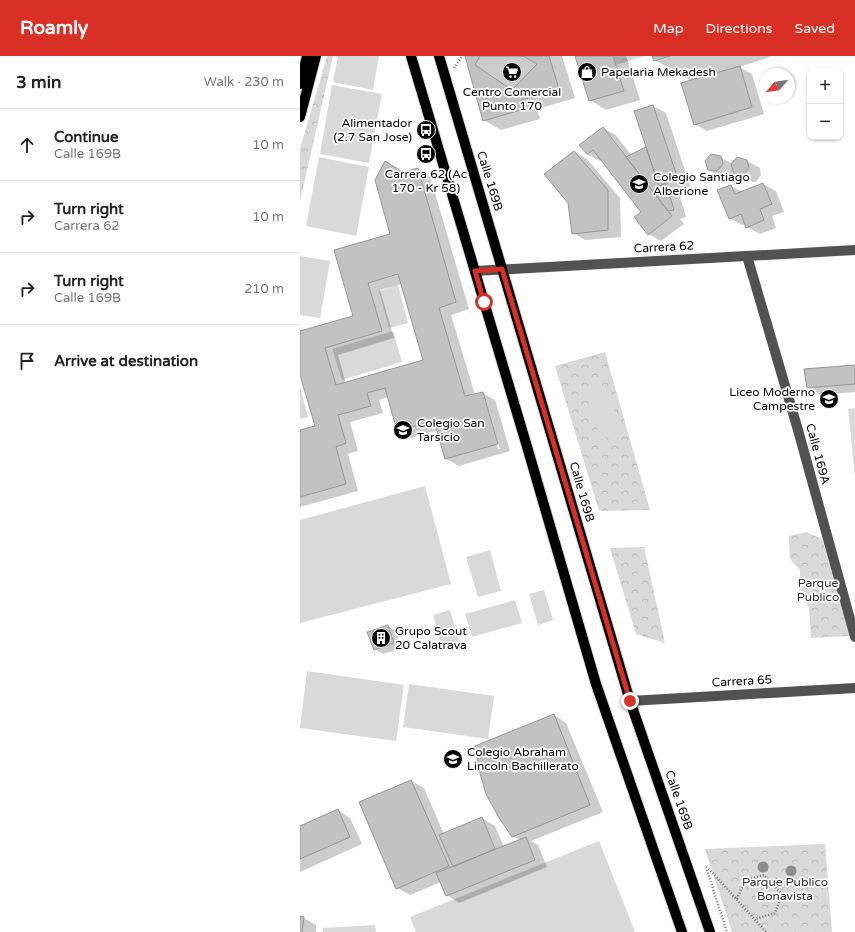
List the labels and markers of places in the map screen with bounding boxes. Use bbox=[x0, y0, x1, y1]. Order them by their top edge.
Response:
supermarket icon: Centro Comercial Punto 170 bbox=[501, 61, 523, 83]
shop icon: Papelaria Mekadesh bbox=[576, 61, 598, 83]
place label: Papelaria Mekadesh bbox=[601, 65, 716, 79]
place label: Centro Comercial Punto 170 bbox=[463, 85, 561, 113]
place label: Alimentador (2.7 San Jose) bbox=[334, 116, 412, 144]
bus stop icon: Alimentador (2.7 San Jose) bbox=[415, 119, 437, 141]
bus stop icon: Carrera 62 (Ac 170 - Kr 58) bbox=[415, 143, 437, 165]
place label: Carrera 62 (Ac 170 - Kr 58) bbox=[385, 167, 467, 195]
place label: Colegio Santiago Alberione bbox=[653, 170, 750, 198]
school or university icon: Colegio Santiago Alberione bbox=[628, 173, 650, 195]
place label: Liceo Moderno Campestre bbox=[729, 385, 815, 413]
school or university icon: Liceo Moderno Campestre bbox=[818, 388, 840, 410]
place label: Colegio San Tarsicio bbox=[417, 416, 485, 444]
school or university icon: Colegio San Tarsicio bbox=[392, 419, 414, 441]
place label: Grupo Scout 20 Calatrava bbox=[395, 624, 467, 652]
building icon: Grupo Scout 20 Calatrava bbox=[370, 627, 392, 649]
place label: Colegio Abraham Lincoln Bachillerato bbox=[467, 745, 579, 773]
school or university icon: Colegio Abraham Lincoln Bachillerato bbox=[442, 748, 464, 770]

